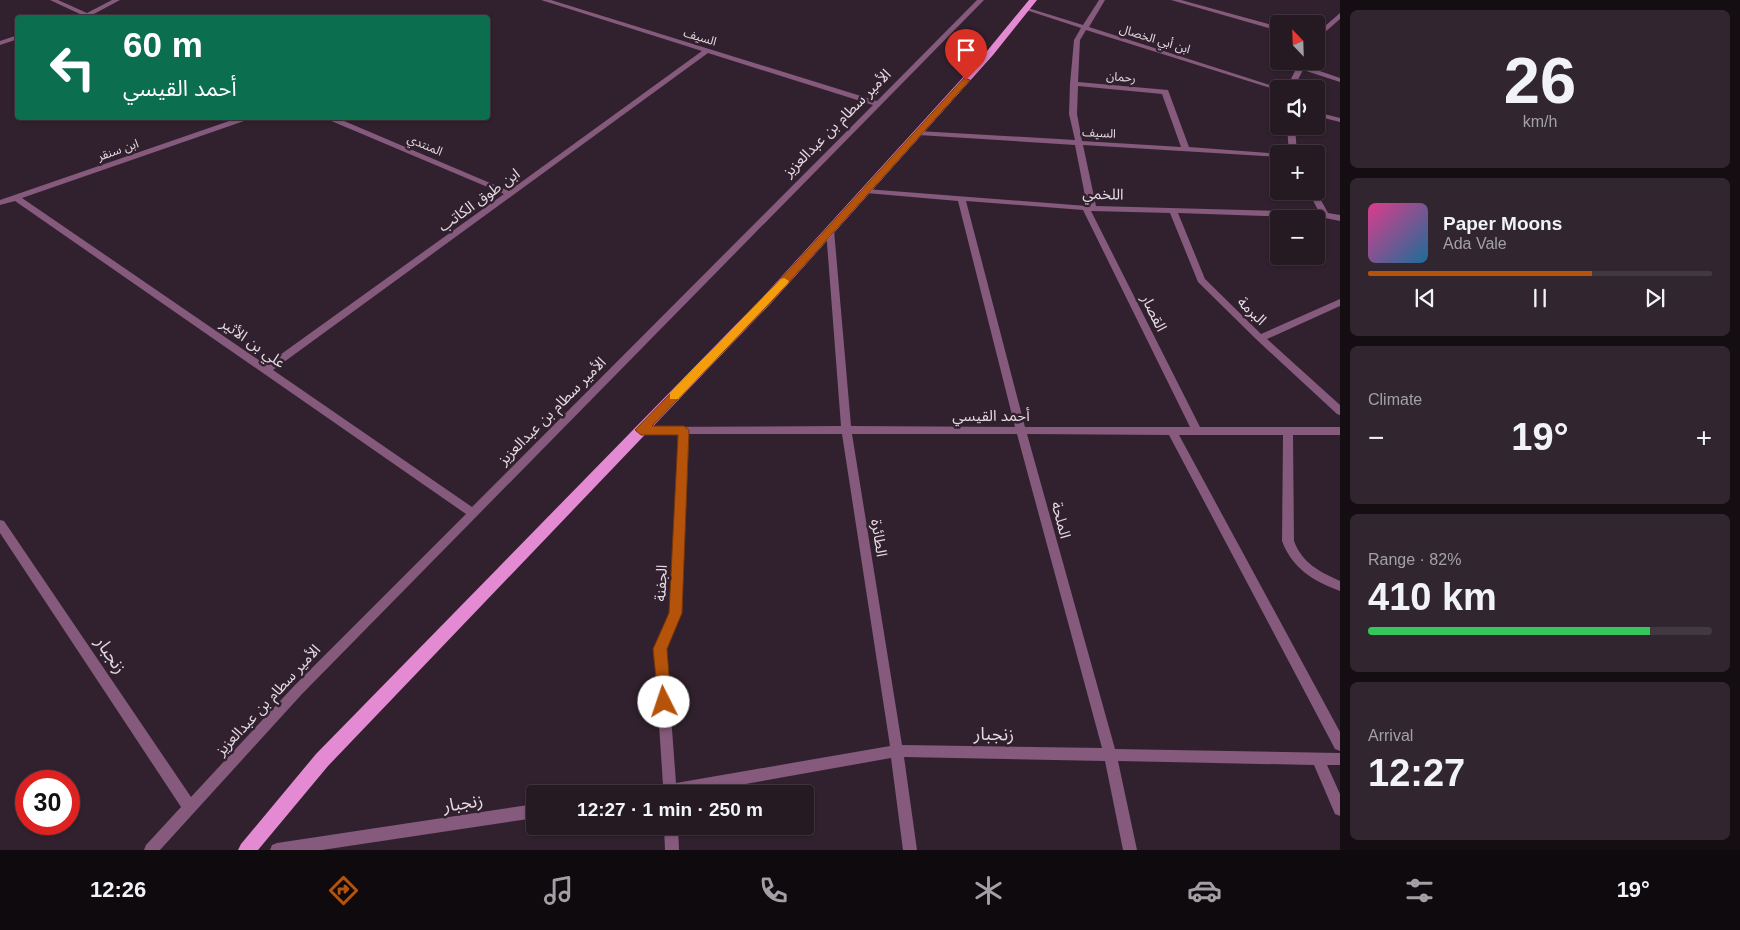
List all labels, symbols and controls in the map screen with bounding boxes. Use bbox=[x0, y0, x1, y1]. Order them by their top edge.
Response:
north arrow bbox=[1270, 15, 1325, 70]
map controls bbox=[1270, 15, 1325, 265]
street label: ابن أبي الخصال bbox=[1117, 21, 1192, 59]
text: 60 m bbox=[123, 25, 203, 64]
street label: السيف bbox=[682, 25, 718, 49]
pin bbox=[945, 29, 987, 80]
icon: left bbox=[40, 35, 105, 100]
icon: arrive bbox=[952, 36, 980, 64]
text: 26 bbox=[1504, 44, 1576, 117]
street label: الأمير سطام بن عبدالعزيز bbox=[779, 65, 896, 183]
street label: رحمان bbox=[1106, 69, 1136, 85]
text: أحمد القيسي bbox=[123, 76, 237, 101]
button: sound bbox=[1270, 80, 1325, 135]
text: km/h bbox=[1523, 113, 1557, 130]
street label: السيف bbox=[1082, 125, 1116, 141]
street label: المنتدي bbox=[404, 131, 445, 161]
street label: ابن سنقر bbox=[95, 136, 140, 164]
button: + bbox=[1270, 145, 1325, 200]
street label: ابن طوق الكاتب bbox=[435, 164, 523, 236]
street label: اللخمي bbox=[1082, 184, 1124, 206]
button: − bbox=[1270, 210, 1325, 265]
text: Paper Moons bbox=[1443, 213, 1562, 234]
text: Ada Vale bbox=[1443, 235, 1507, 252]
icon: previous bbox=[1411, 284, 1439, 312]
icon: pause bbox=[1526, 284, 1554, 312]
icon: next bbox=[1641, 284, 1669, 312]
street label: القصار bbox=[1137, 291, 1171, 334]
street label: البرمة bbox=[1234, 293, 1270, 329]
street label: علي بن الأثير bbox=[215, 314, 289, 374]
street label: الأمير سطام بن عبدالعزيز bbox=[494, 353, 611, 471]
text: Climate bbox=[1368, 391, 1422, 408]
street label: أحمد القيسي bbox=[952, 407, 1030, 427]
text: 19° bbox=[1511, 416, 1569, 458]
text: − bbox=[1368, 422, 1384, 453]
text: + bbox=[1696, 422, 1712, 453]
street label: الملحة bbox=[1048, 500, 1075, 540]
street label: الطائرة bbox=[867, 518, 891, 558]
text: Range · 82% bbox=[1368, 551, 1461, 568]
street label: الجفنة bbox=[651, 564, 670, 602]
text: 410 km bbox=[1368, 576, 1497, 618]
street label: زنجبار bbox=[90, 632, 131, 678]
street label: الأمير سطام بن عبدالعزيز bbox=[211, 641, 326, 761]
position arrow bbox=[637, 675, 689, 727]
street label: زنجبار bbox=[973, 724, 1014, 745]
text: Arrival bbox=[1368, 727, 1413, 744]
text: 12:27 bbox=[1368, 752, 1465, 794]
speed limit sign: 30 bbox=[15, 770, 80, 835]
street label: زنجبار bbox=[440, 790, 485, 817]
text: 12:27 · 1 min · 250 m bbox=[577, 799, 763, 820]
icon: directions bbox=[326, 873, 361, 908]
icon: music bbox=[541, 873, 576, 908]
icon: phone bbox=[756, 873, 791, 908]
icon: climate bbox=[971, 873, 1006, 908]
icon: car bbox=[1187, 873, 1222, 908]
icon: filters bbox=[1402, 873, 1437, 908]
text: 12:26 bbox=[90, 877, 146, 902]
text: 19° bbox=[1617, 877, 1650, 902]

